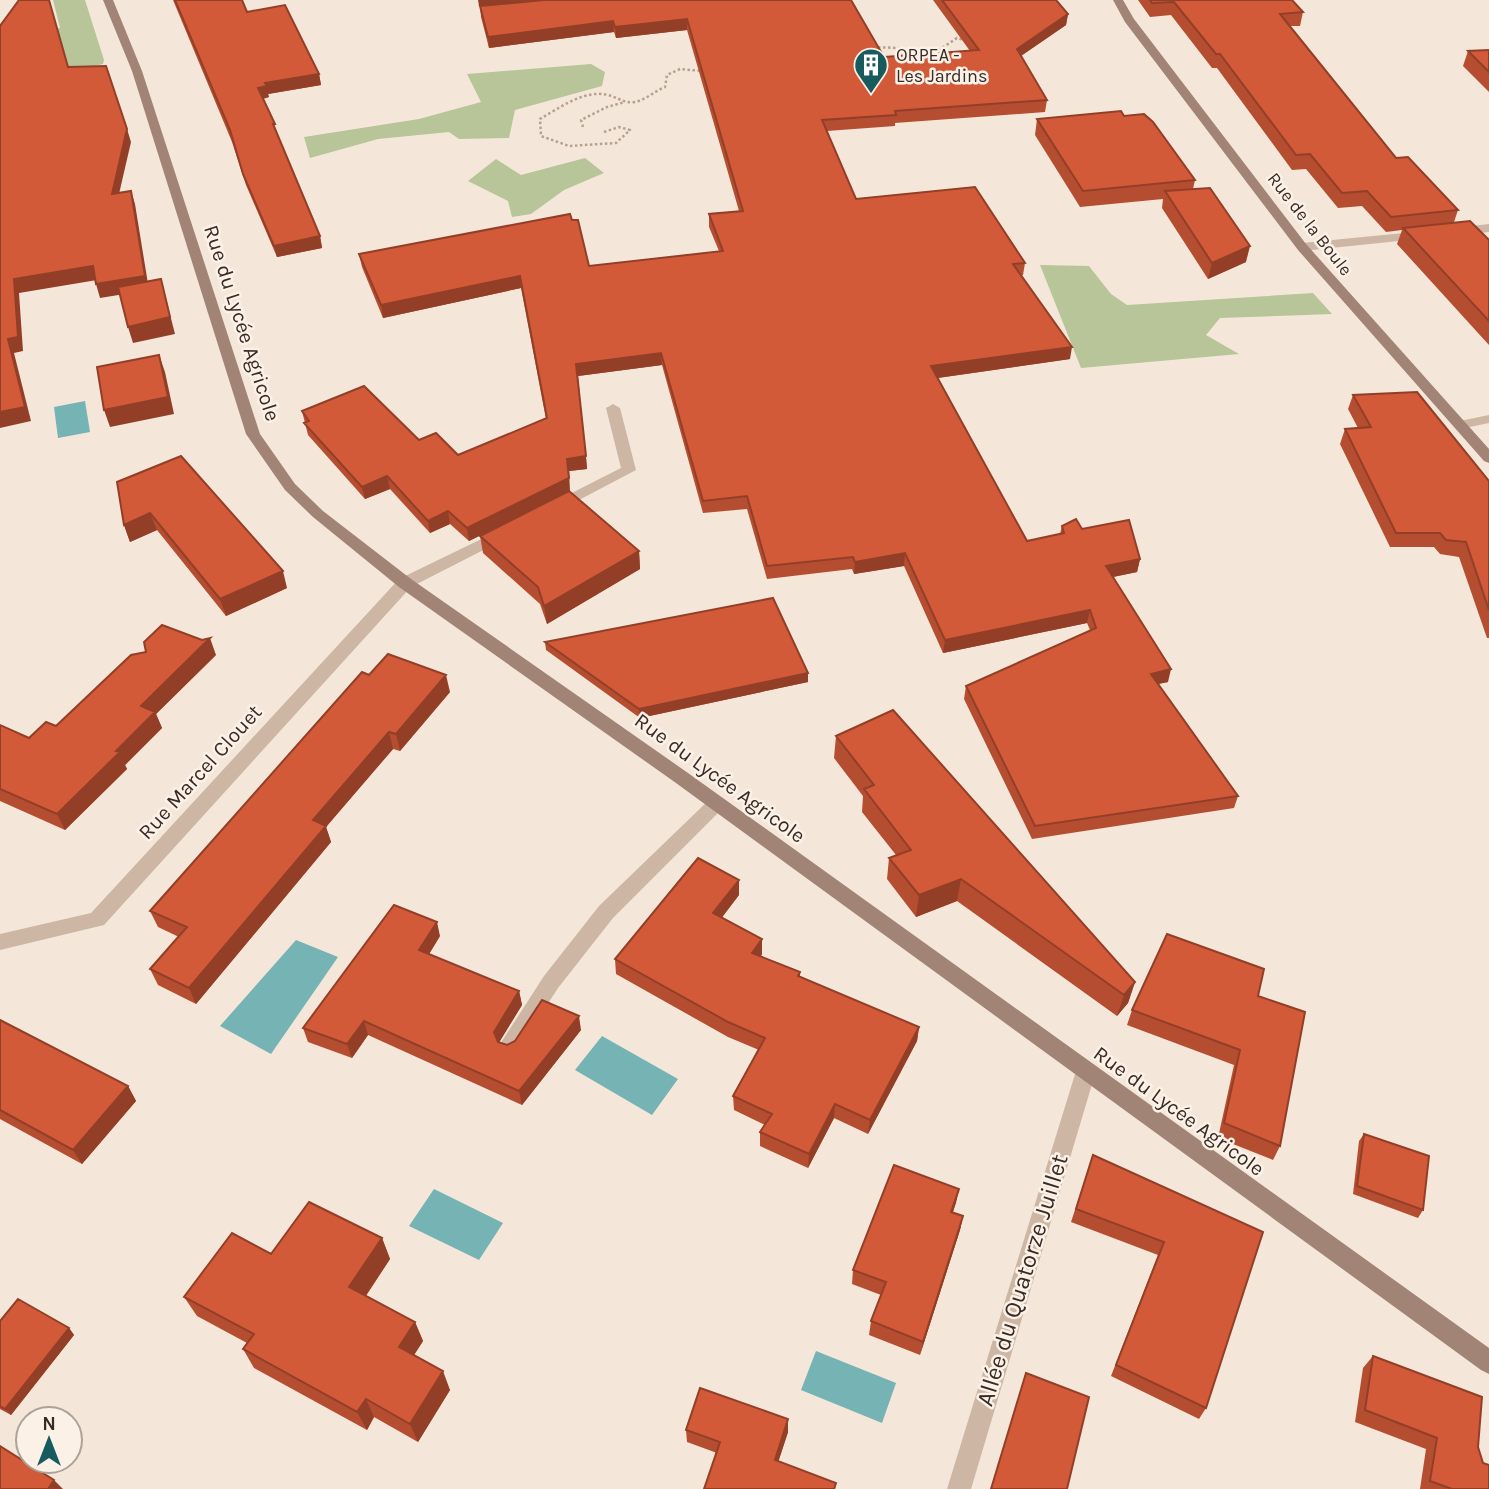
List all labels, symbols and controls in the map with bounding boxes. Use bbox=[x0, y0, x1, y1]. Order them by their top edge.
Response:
place label: ORPEA - Les Jardins bbox=[896, 44, 987, 87]
building icon: ORPEA - Les Jardins bbox=[852, 46, 890, 95]
street label: Rue de la Boule bbox=[1263, 168, 1357, 280]
street label: Rue du Lycée Agricole bbox=[199, 222, 285, 424]
street label: Rue Marcel Clouet bbox=[133, 700, 267, 844]
street label: Rue du Lycée Agricole bbox=[630, 708, 810, 848]
street label: Rue du Lycée Agricole bbox=[1089, 1041, 1269, 1181]
street label: Allée du Quatorze Juillet bbox=[970, 1151, 1074, 1409]
north arrow bbox=[14, 1405, 84, 1475]
text: N bbox=[42, 1413, 56, 1435]

